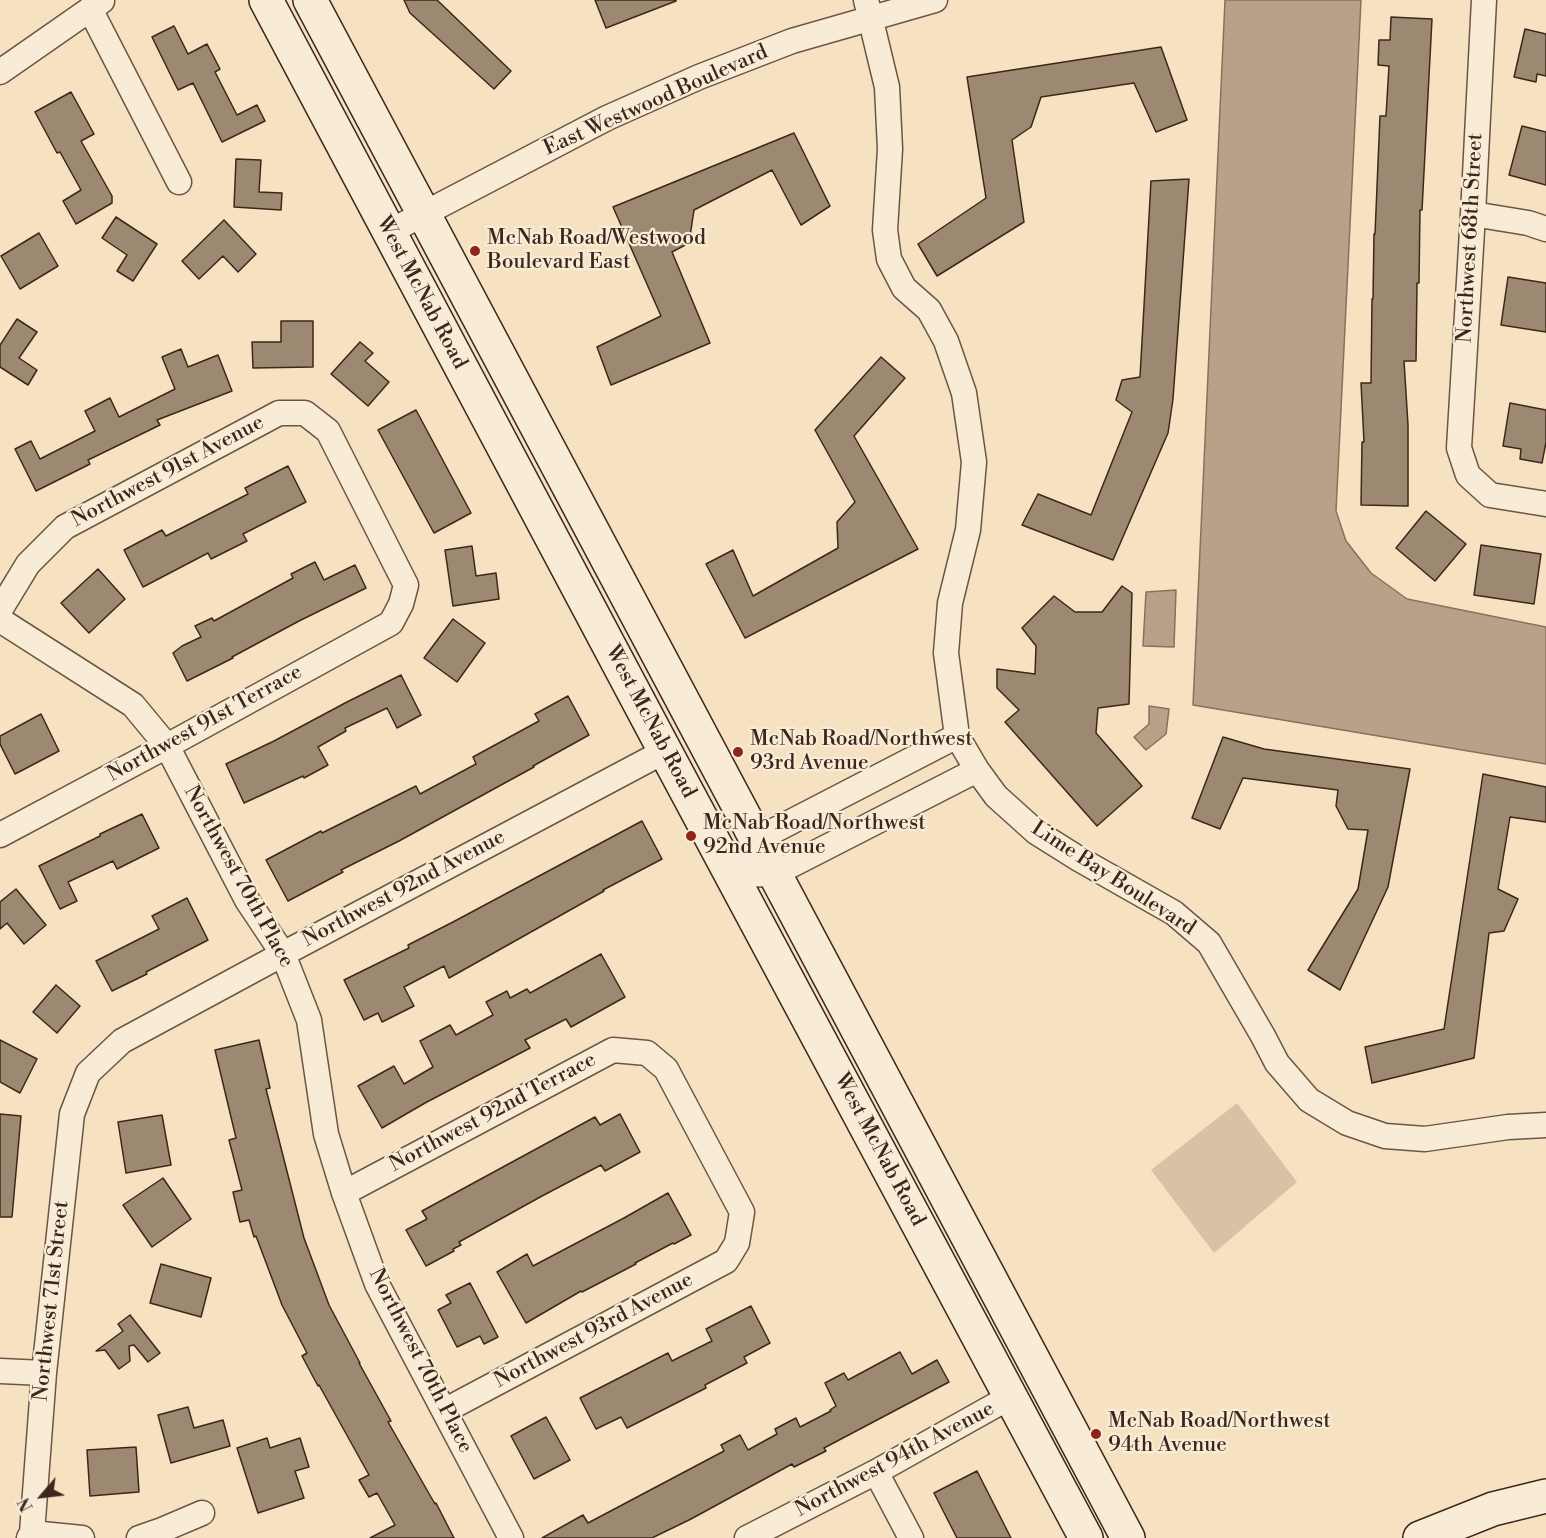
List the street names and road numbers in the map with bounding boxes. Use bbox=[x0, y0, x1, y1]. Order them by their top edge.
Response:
street label: East Westwood Boulevard bbox=[540, 40, 772, 162]
street label: Northwest 68th Street bbox=[1453, 132, 1489, 344]
street label: West McNab Road bbox=[370, 212, 472, 374]
street label: Northwest 91st Avenue bbox=[67, 411, 269, 533]
street label: West McNab Road bbox=[599, 641, 701, 803]
street label: Northwest 91st Terrace bbox=[103, 660, 307, 788]
street label: Northwest 70th Place bbox=[178, 782, 298, 972]
street label: Lime Bay Boulevard bbox=[1026, 816, 1200, 942]
street label: Northwest 92nd Avenue bbox=[298, 825, 510, 953]
street label: Northwest 92nd Terrace bbox=[385, 1048, 601, 1178]
street label: West McNab Road bbox=[828, 1069, 930, 1231]
street label: Northwest 71st Street bbox=[29, 1199, 75, 1403]
street label: Northwest 70th Place bbox=[362, 1264, 478, 1458]
street label: Northwest 93rd Avenue bbox=[490, 1268, 698, 1394]
street label: Northwest 94th Avenue bbox=[791, 1397, 999, 1523]

